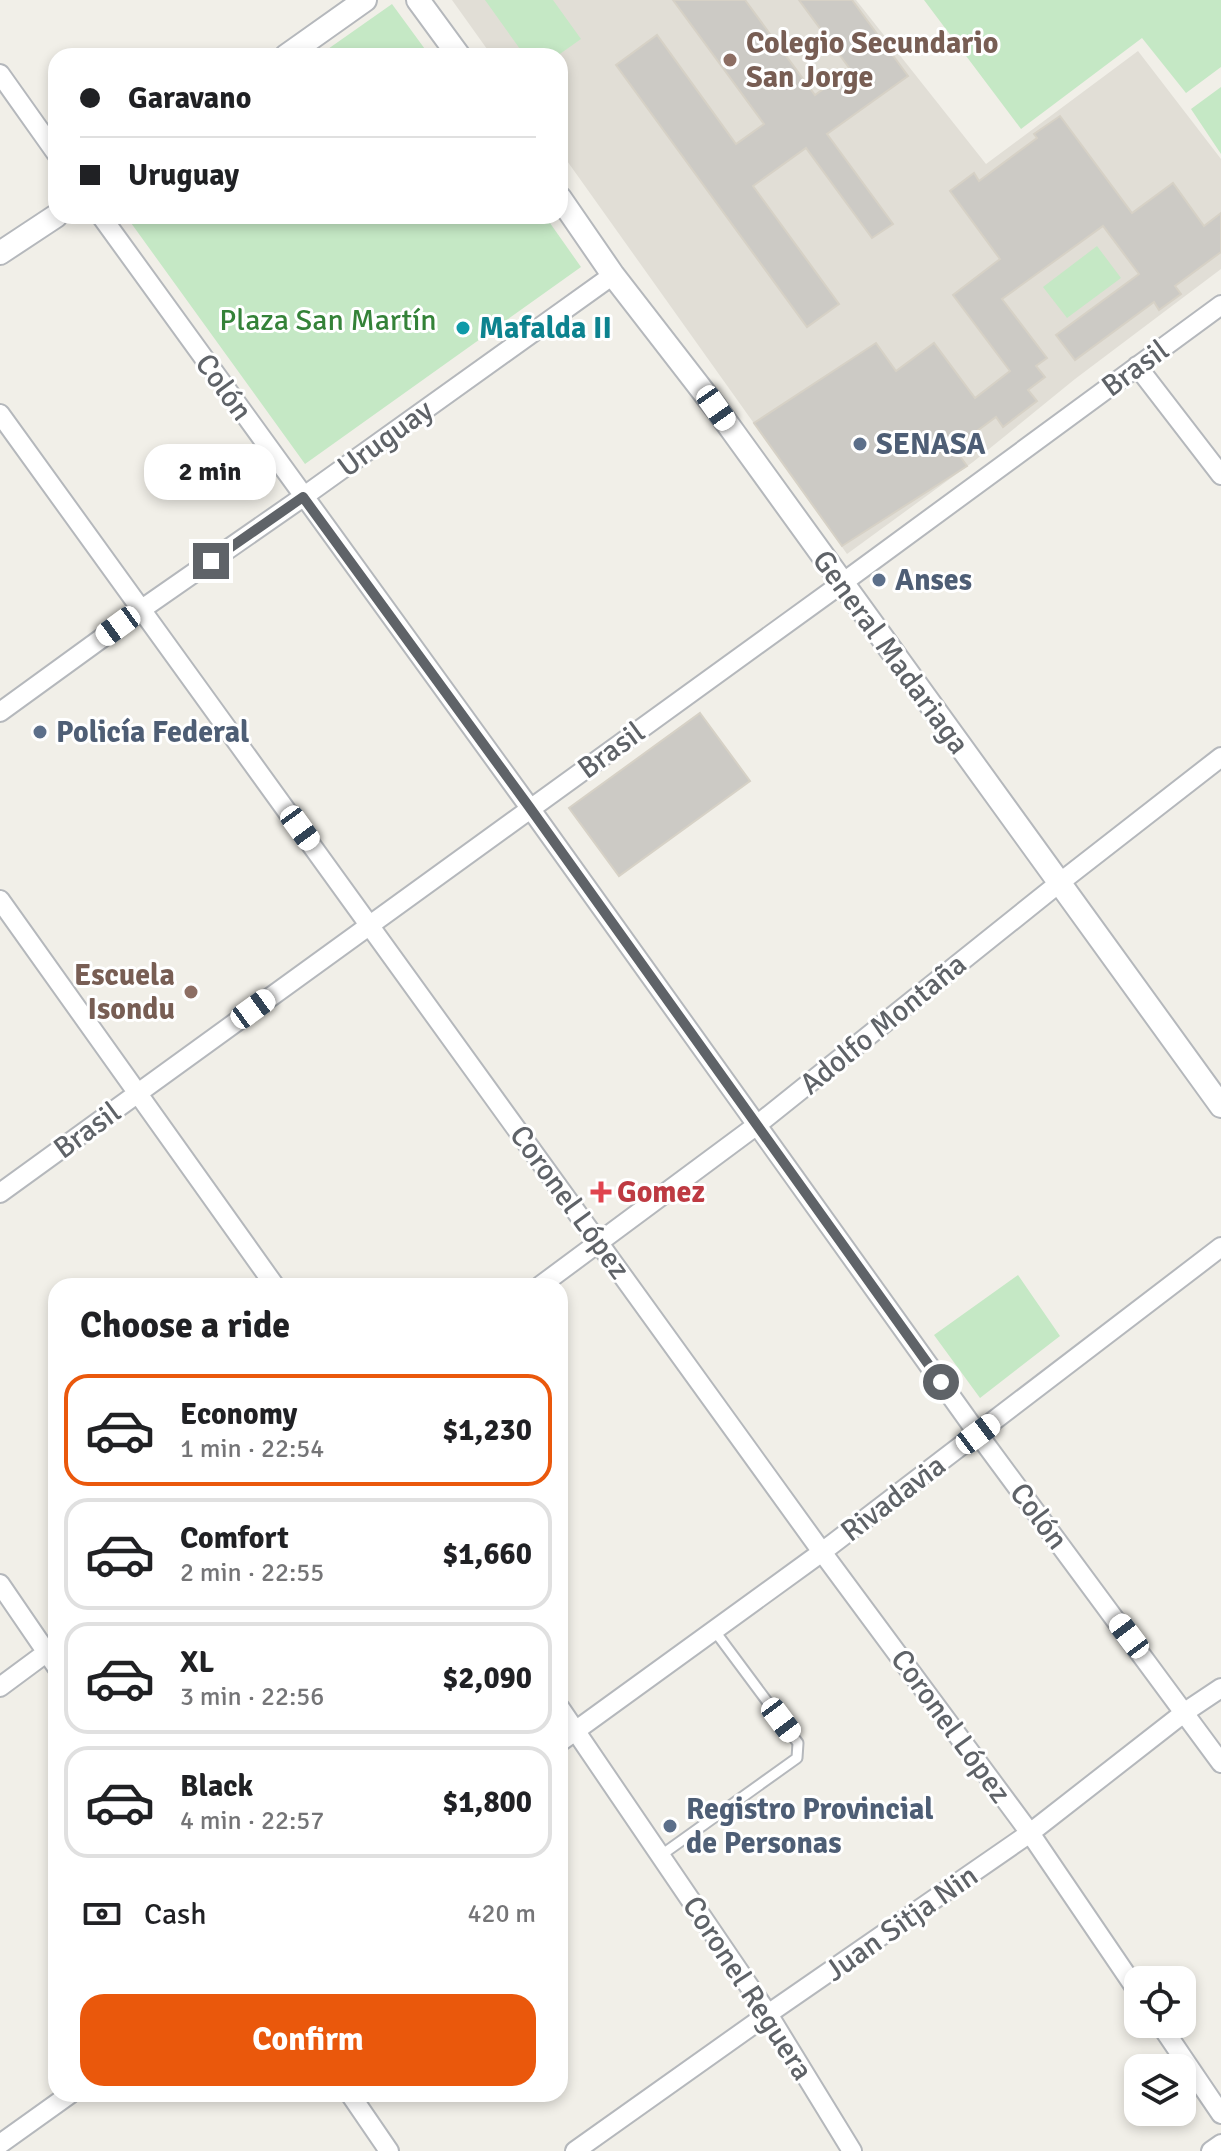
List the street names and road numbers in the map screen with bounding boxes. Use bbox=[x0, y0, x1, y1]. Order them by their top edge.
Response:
street label: Brasil bbox=[1095, 332, 1176, 405]
street label: Colón bbox=[187, 346, 260, 428]
street label: Uruguay bbox=[330, 392, 440, 485]
street label: General Madariaga bbox=[804, 543, 977, 762]
street label: Brasil bbox=[571, 714, 652, 787]
street label: Adolfo Montaña bbox=[793, 946, 974, 1103]
street label: Brasil bbox=[47, 1094, 128, 1167]
street label: Coronel López bbox=[501, 1118, 638, 1286]
street label: Rivadavia bbox=[834, 1447, 953, 1550]
street label: Colón bbox=[1002, 1476, 1076, 1557]
street label: Coronel López bbox=[882, 1642, 1019, 1810]
street label: Juan Sitja Nin bbox=[818, 1857, 985, 1990]
street label: Coronel Reguera bbox=[674, 1889, 821, 2087]

